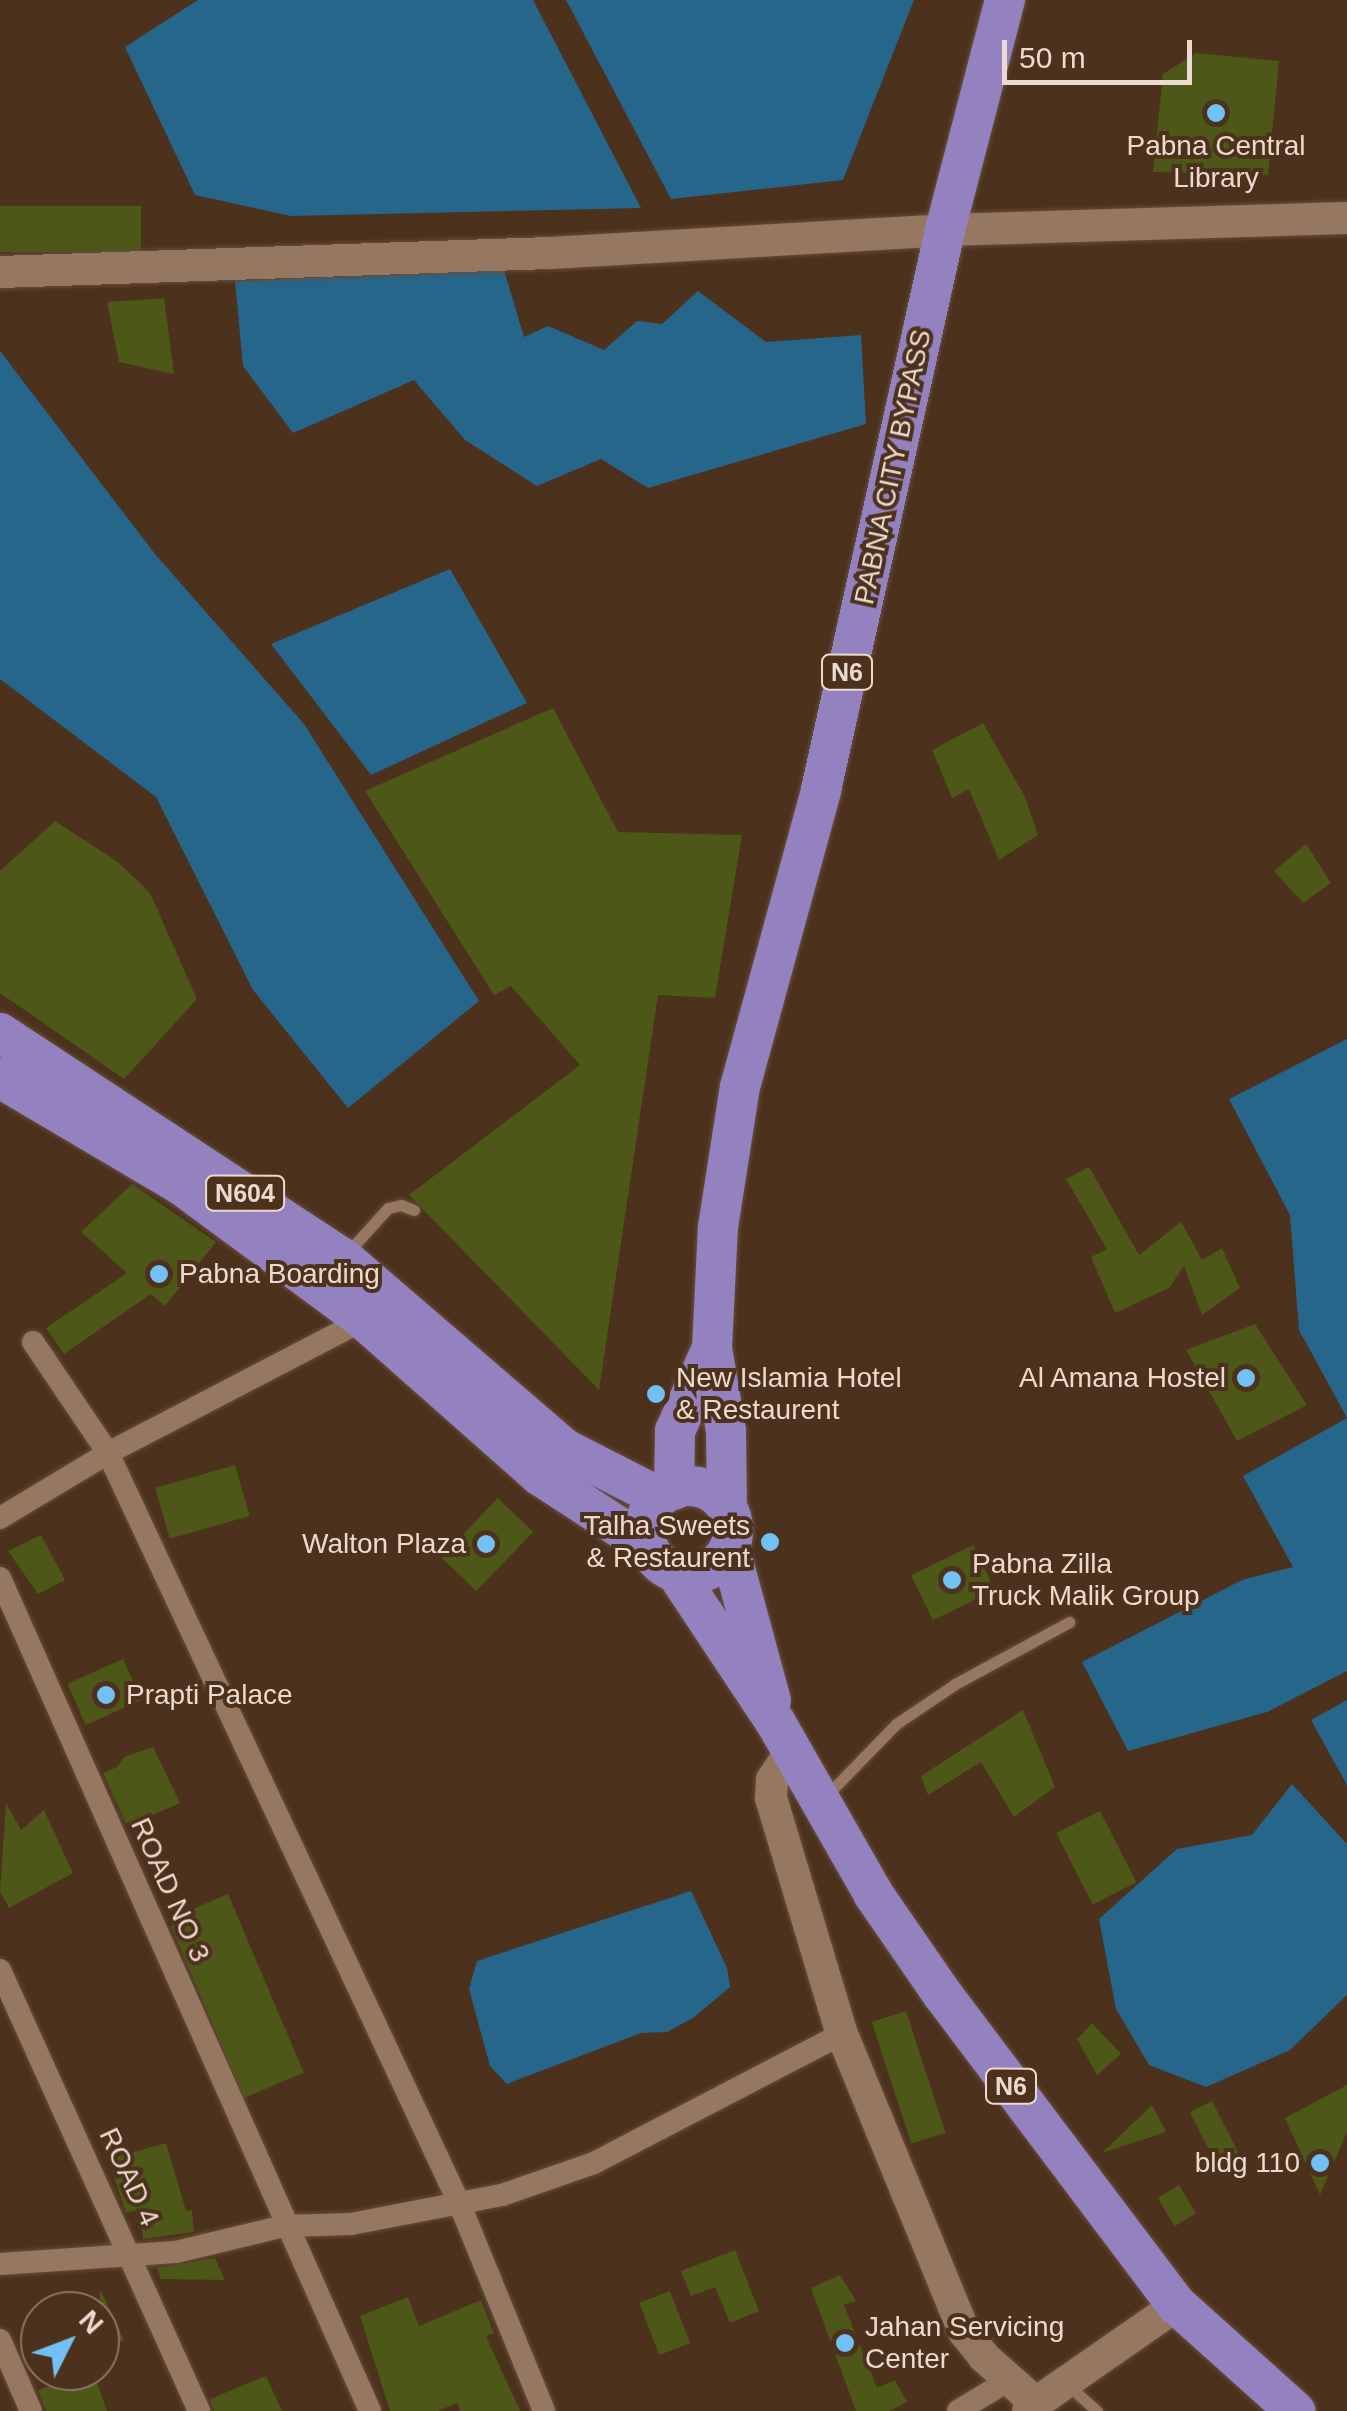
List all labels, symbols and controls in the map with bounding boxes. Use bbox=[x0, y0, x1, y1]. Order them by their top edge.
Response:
scale bar bbox=[1007, 20, 1197, 82]
text: 50 m bbox=[1019, 41, 1086, 74]
marker: Pabna Central Library bbox=[1205, 102, 1227, 124]
place label: Pabna Central Library bbox=[1126, 129, 1306, 195]
street label: PABNA CITY BYPASS bbox=[847, 326, 939, 608]
road number: N6 bbox=[820, 652, 874, 692]
road number: N604 bbox=[205, 1173, 285, 1213]
place label: Pabna Boarding bbox=[179, 1257, 380, 1291]
marker: Pabna Boarding bbox=[148, 1263, 170, 1285]
place label: New Islamia Hotel & Restaurent bbox=[676, 1361, 902, 1427]
place label: Al Amana Hostel bbox=[1017, 1361, 1226, 1395]
marker: Al Amana Hostel bbox=[1235, 1367, 1257, 1389]
marker: New Islamia Hotel & Restaurent bbox=[645, 1383, 667, 1405]
place label: Talha Sweets & Restaurent bbox=[583, 1509, 750, 1575]
place label: Walton Plaza bbox=[302, 1527, 466, 1561]
marker: Talha Sweets & Restaurent bbox=[759, 1531, 781, 1553]
marker: Walton Plaza bbox=[475, 1533, 497, 1555]
place label: Pabna Zilla Truck Malik Group bbox=[972, 1547, 1200, 1613]
marker: Pabna Zilla Truck Malik Group bbox=[941, 1569, 963, 1591]
place label: Prapti Palace bbox=[126, 1678, 293, 1712]
marker: Prapti Palace bbox=[95, 1684, 117, 1706]
street label: ROAD NO 3 bbox=[123, 1813, 217, 1967]
road number: N6 bbox=[984, 2066, 1038, 2106]
street label: ROAD 4 bbox=[92, 2123, 166, 2231]
place label: bldg 110 bbox=[1195, 2146, 1300, 2180]
marker: bldg 110 bbox=[1309, 2152, 1331, 2174]
north arrow bbox=[20, 2291, 120, 2391]
text: N bbox=[73, 2304, 109, 2340]
place label: Jahan Servicing Center bbox=[865, 2310, 1064, 2376]
marker: Jahan Servicing Center bbox=[834, 2332, 856, 2354]

